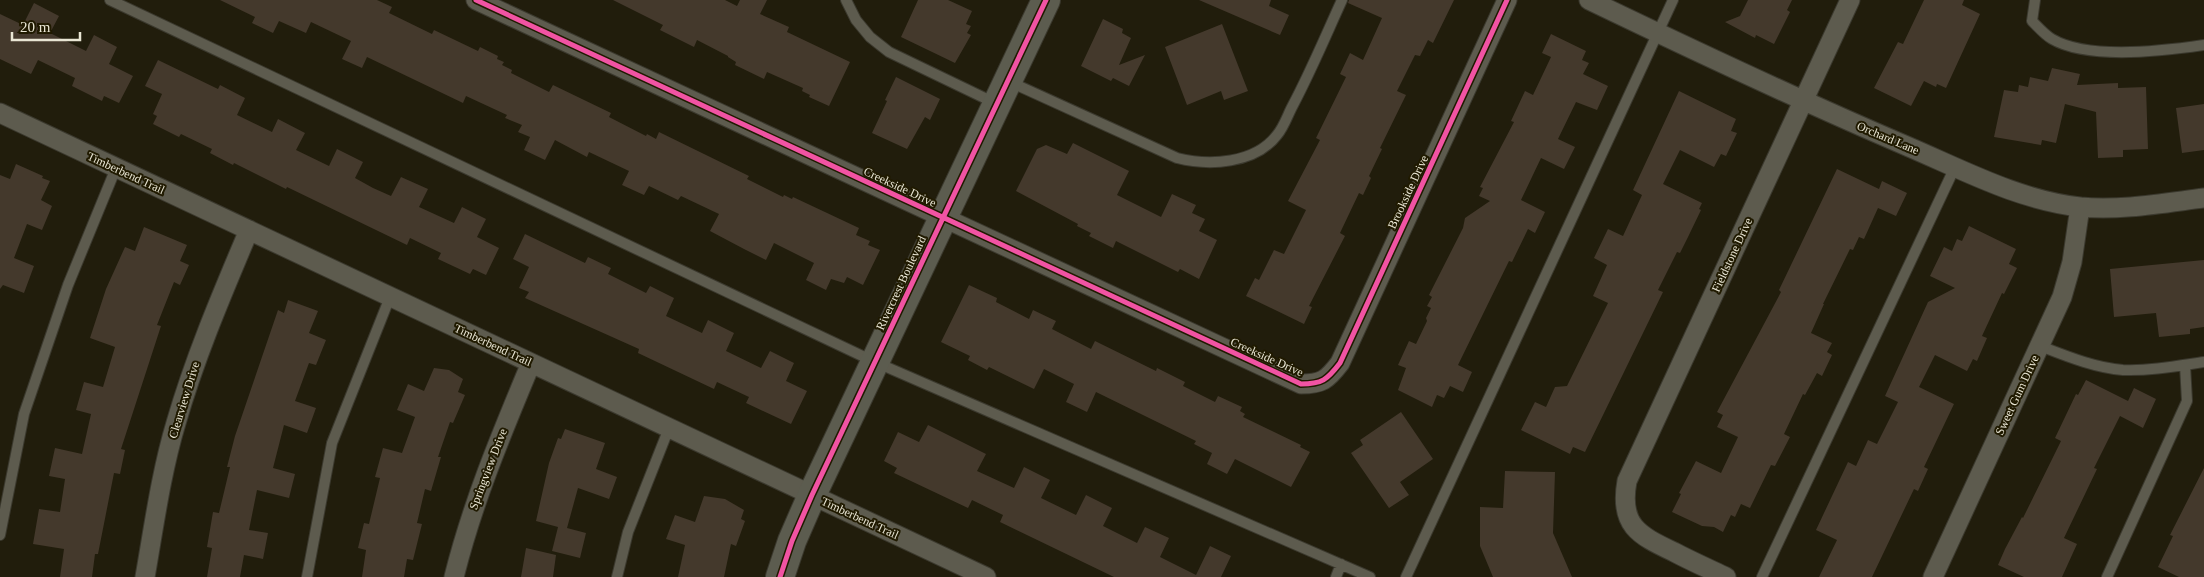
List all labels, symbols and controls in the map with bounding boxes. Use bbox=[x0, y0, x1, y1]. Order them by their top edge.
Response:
scale bar bbox=[12, 10, 80, 42]
text: 20 m bbox=[20, 19, 51, 35]
street label: Orchard Lane bbox=[1855, 119, 1921, 157]
street label: Timberbend Trail bbox=[85, 149, 168, 197]
street label: Brookside Drive bbox=[1385, 153, 1431, 231]
street label: Creekside Drive bbox=[862, 164, 938, 210]
street label: Fieldstone Drive bbox=[1709, 216, 1755, 294]
street label: Rivercrest Boulevard bbox=[873, 234, 929, 332]
street label: Timberbend Trail bbox=[452, 321, 535, 369]
street label: Creekside Drive bbox=[1228, 335, 1306, 379]
street label: Sweet Gum Drive bbox=[1992, 353, 2042, 437]
street label: Clearview Drive bbox=[166, 360, 202, 440]
street label: Springview Drive bbox=[466, 427, 510, 511]
street label: Timberbend Trail bbox=[819, 494, 902, 542]

